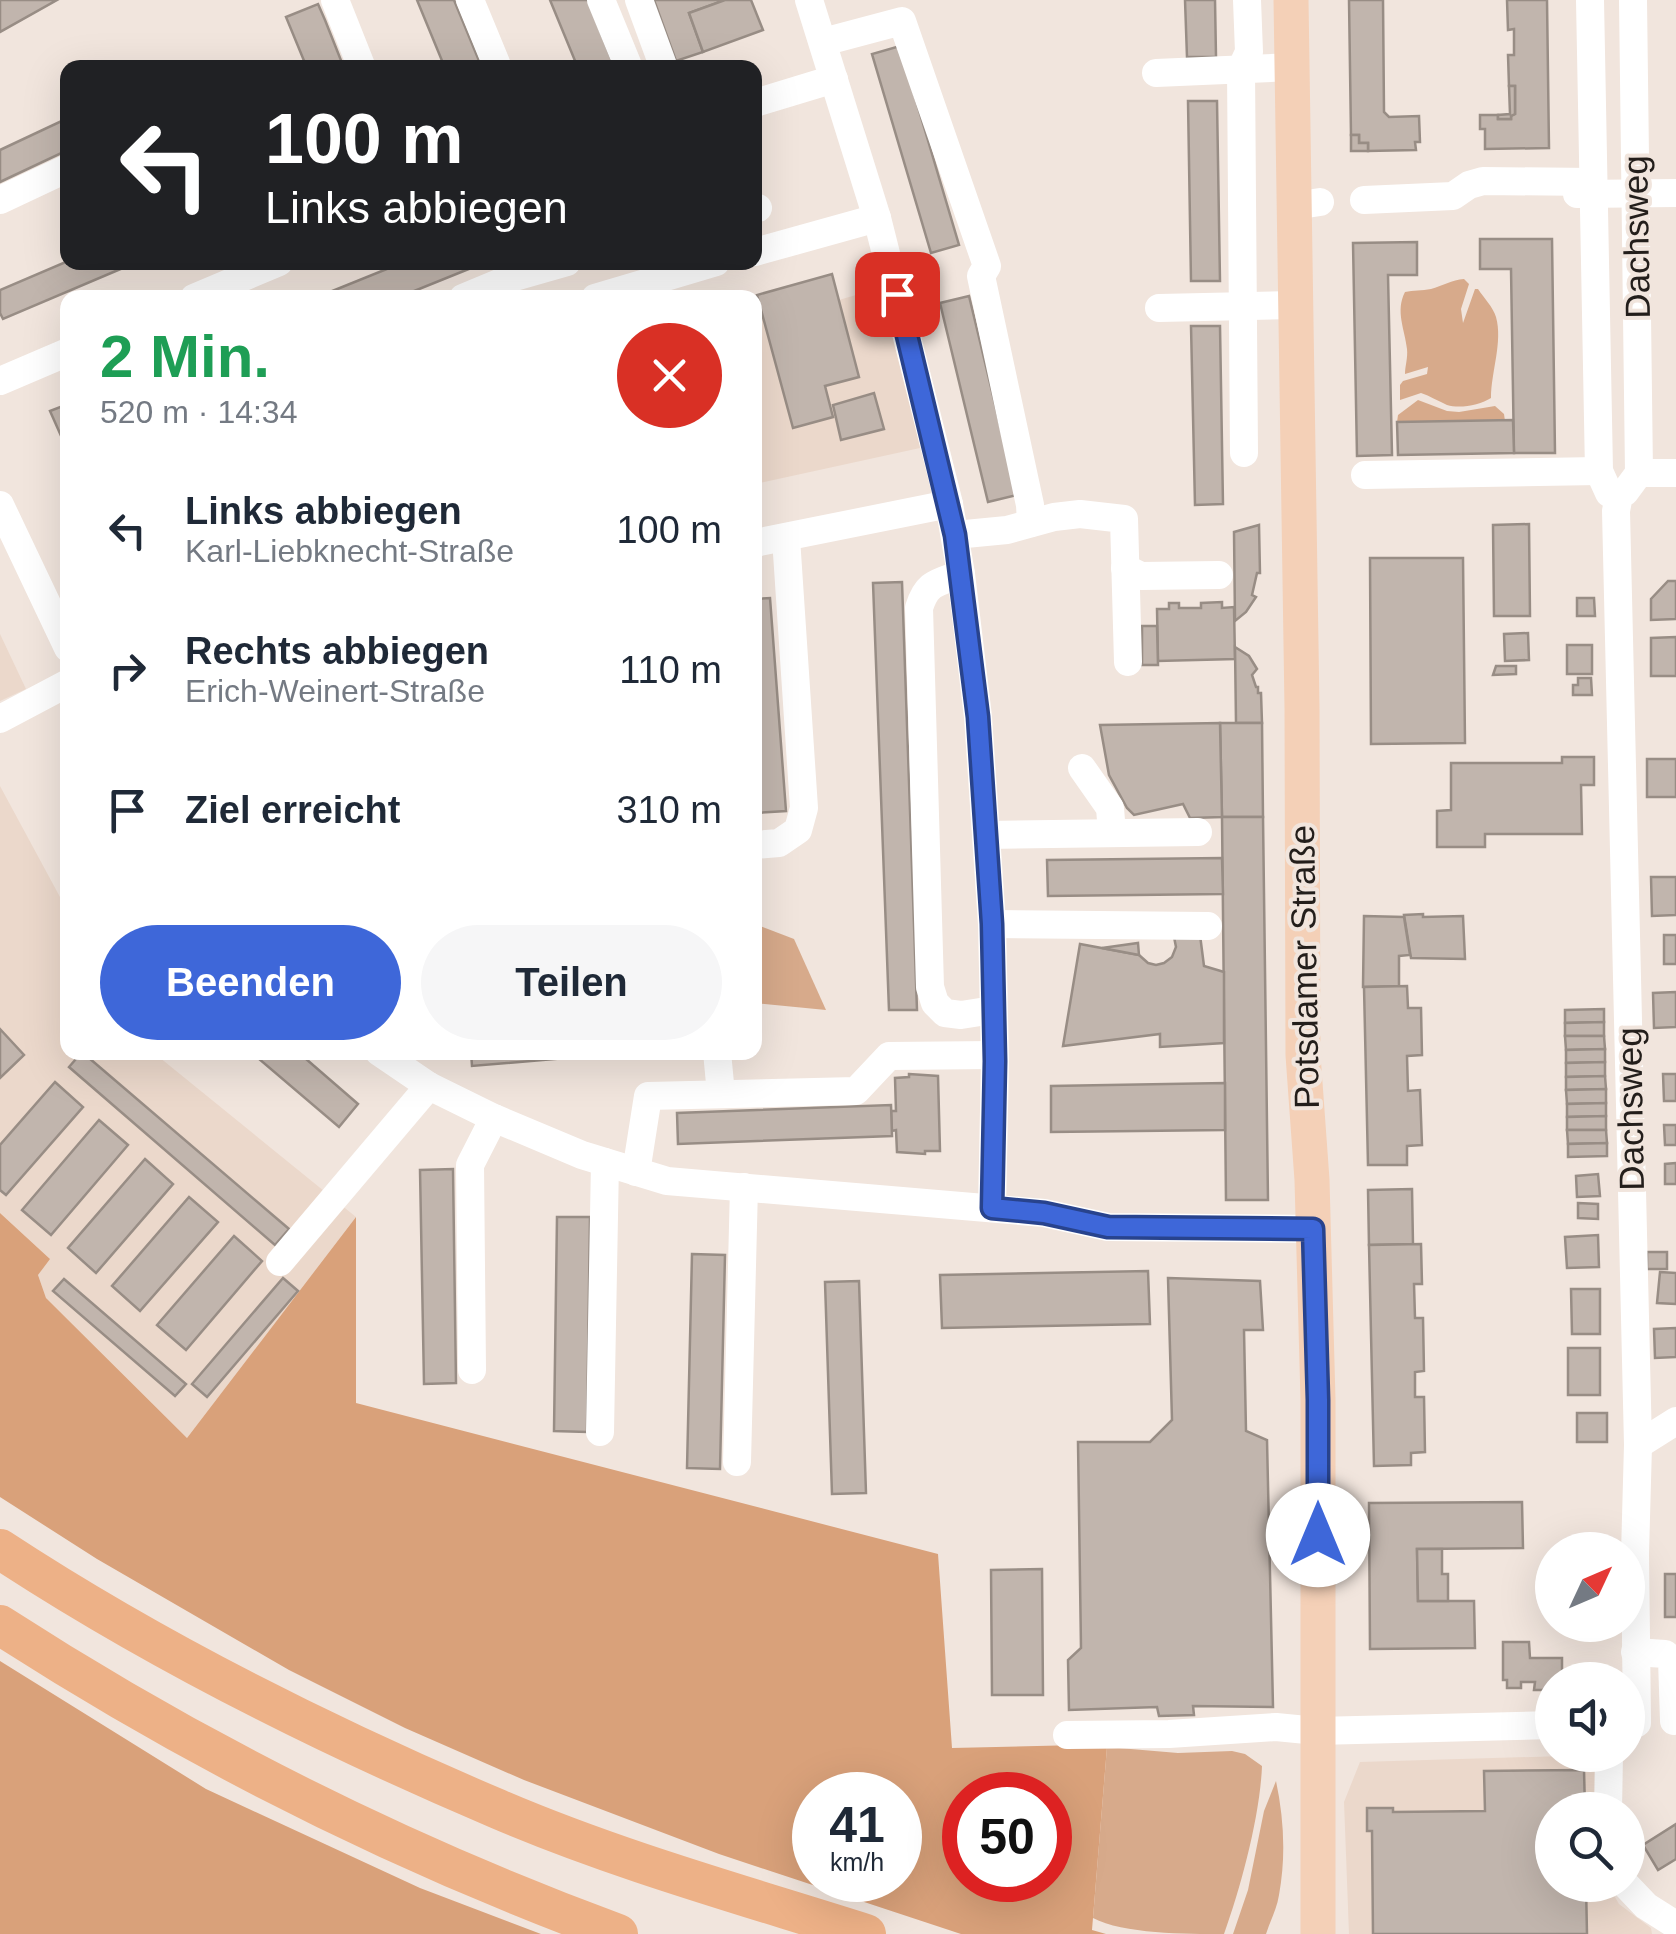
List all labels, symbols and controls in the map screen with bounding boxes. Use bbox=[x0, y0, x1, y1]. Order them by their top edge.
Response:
icon: left bbox=[100, 100, 230, 230]
text: 100 m bbox=[265, 100, 463, 178]
street label: Dachsweg bbox=[1615, 155, 1657, 319]
text: Links abbiegen bbox=[265, 182, 568, 233]
pin bbox=[855, 252, 940, 337]
icon: arrive bbox=[870, 267, 925, 322]
text: 2 Min. bbox=[100, 323, 270, 390]
button: close bbox=[617, 323, 722, 428]
text: 520 m · 14:34 bbox=[100, 394, 297, 430]
text: Links abbiegen bbox=[185, 490, 462, 532]
icon: left bbox=[100, 503, 155, 558]
text: 100 m bbox=[616, 509, 722, 551]
text: Karl-Liebknecht-Straße bbox=[185, 533, 514, 569]
text: Rechts abbiegen bbox=[185, 630, 489, 672]
icon: right bbox=[100, 643, 155, 698]
text: 110 m bbox=[619, 649, 722, 691]
text: Erich-Weinert-Straße bbox=[185, 673, 485, 709]
icon: arrive bbox=[100, 783, 155, 838]
text: Ziel erreicht bbox=[185, 789, 400, 831]
text: 310 m bbox=[616, 789, 722, 831]
street label: Potsdamer Straße bbox=[1282, 825, 1326, 1109]
button: Beenden bbox=[100, 925, 401, 1040]
button: Teilen bbox=[421, 925, 722, 1040]
street label: Dachsweg bbox=[1609, 1027, 1651, 1191]
position arrow bbox=[1266, 1483, 1370, 1587]
north arrow bbox=[1535, 1532, 1645, 1642]
map controls bbox=[1535, 1532, 1645, 1902]
button: sound bbox=[1535, 1662, 1645, 1772]
speed limit sign: 50 bbox=[942, 1772, 1072, 1902]
button: search bbox=[1535, 1792, 1645, 1902]
text: 41 bbox=[829, 1797, 885, 1853]
text: km/h bbox=[830, 1848, 884, 1876]

